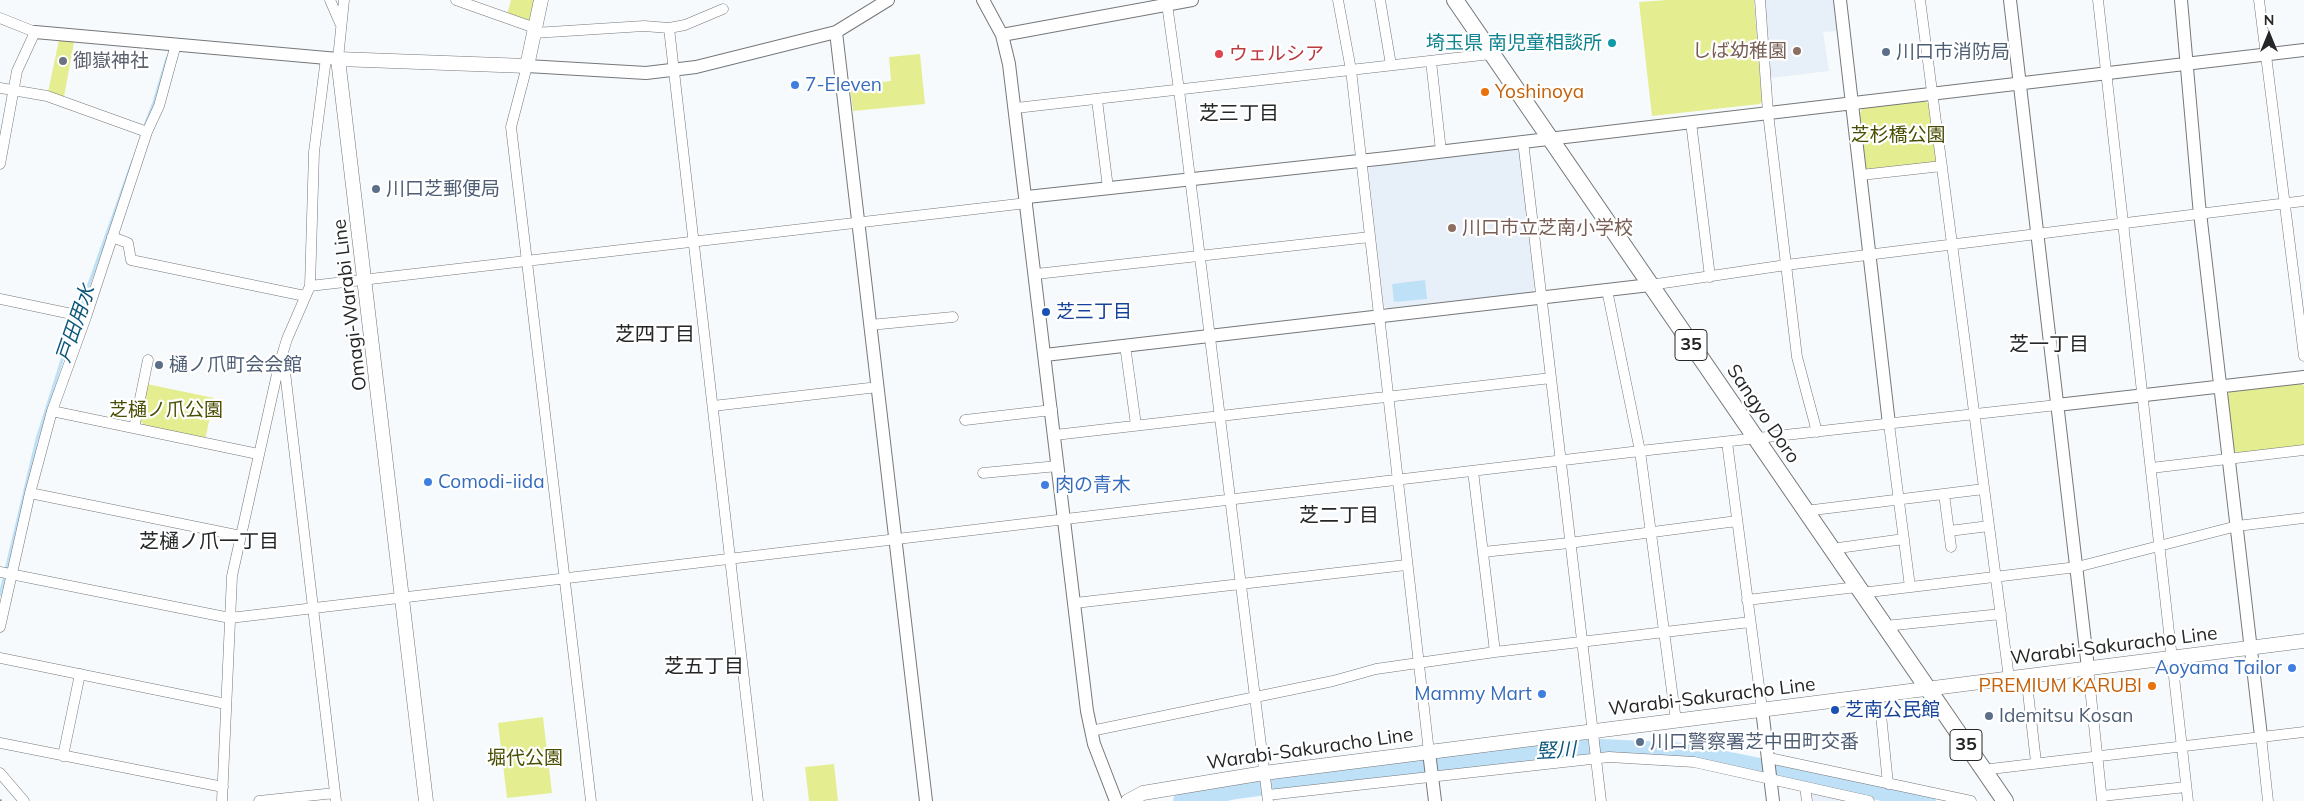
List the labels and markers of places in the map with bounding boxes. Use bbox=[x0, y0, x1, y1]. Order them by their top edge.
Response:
place label: 埼玉県 南児童相談所 bbox=[1426, 32, 1602, 54]
marker: 埼玉県 南児童相談所 bbox=[1606, 37, 1618, 49]
place label: しば幼稚園 bbox=[1692, 40, 1787, 62]
place label: 川口市消防局 bbox=[1896, 41, 2010, 63]
place label: ウェルシア bbox=[1229, 43, 1324, 65]
marker: しば幼稚園 bbox=[1791, 45, 1803, 57]
marker: 川口市消防局 bbox=[1880, 46, 1892, 58]
marker: ウェルシア bbox=[1213, 48, 1225, 60]
place label: 御嶽神社 bbox=[73, 50, 149, 72]
marker: 御嶽神社 bbox=[57, 55, 69, 67]
place label: 7-Eleven bbox=[805, 74, 882, 96]
marker: 7-Eleven bbox=[789, 79, 801, 91]
place label: Yoshinoya bbox=[1495, 81, 1584, 103]
marker: Yoshinoya bbox=[1479, 86, 1491, 98]
place label: 川口芝郵便局 bbox=[386, 178, 500, 200]
marker: 川口芝郵便局 bbox=[370, 183, 382, 195]
place label: 川口市立芝南小学校 bbox=[1462, 217, 1633, 239]
marker: 川口市立芝南小学校 bbox=[1446, 222, 1458, 234]
place label: 芝三丁目 bbox=[1056, 301, 1132, 323]
marker: 芝三丁目 bbox=[1040, 306, 1052, 318]
place label: 樋ノ爪町会会館 bbox=[169, 354, 302, 376]
marker: 樋ノ爪町会会館 bbox=[153, 359, 165, 371]
place label: Comodi-iida bbox=[438, 471, 545, 493]
place label: 肉の青木 bbox=[1055, 474, 1131, 496]
marker: Comodi-iida bbox=[422, 476, 434, 488]
marker: 肉の青木 bbox=[1039, 479, 1051, 491]
place label: Aoyama Tailor bbox=[2155, 657, 2282, 679]
marker: Aoyama Tailor bbox=[2286, 662, 2298, 674]
place label: PREMIUM KARUBI bbox=[1979, 675, 2142, 697]
marker: PREMIUM KARUBI bbox=[2146, 680, 2158, 692]
place label: Mammy Mart bbox=[1414, 683, 1532, 705]
marker: Mammy Mart bbox=[1536, 688, 1548, 700]
place label: 芝南公民館 bbox=[1845, 699, 1940, 721]
marker: 芝南公民館 bbox=[1829, 704, 1841, 716]
place label: Idemitsu Kosan bbox=[1999, 705, 2133, 727]
marker: Idemitsu Kosan bbox=[1983, 710, 1995, 722]
place label: 川口警察署芝中田町交番 bbox=[1650, 731, 1859, 753]
marker: 川口警察署芝中田町交番 bbox=[1634, 736, 1646, 748]

